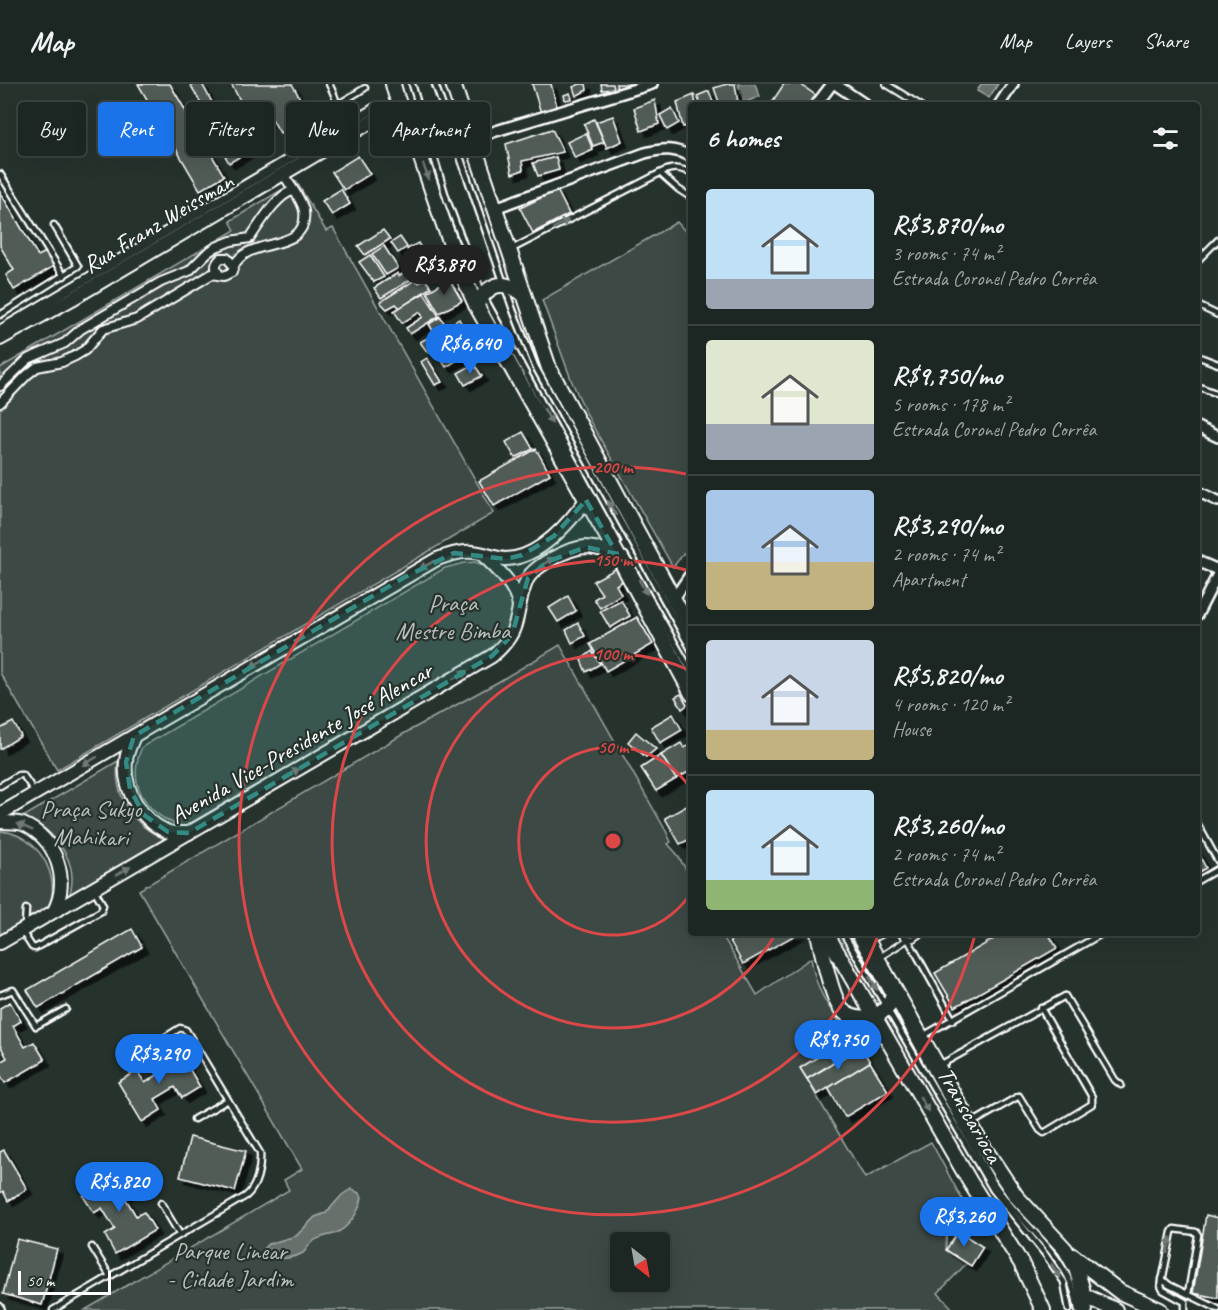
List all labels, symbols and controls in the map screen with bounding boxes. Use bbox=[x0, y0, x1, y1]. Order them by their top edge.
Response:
text: Map bbox=[30, 24, 73, 59]
text: Map bbox=[999, 28, 1032, 54]
text: Layers bbox=[1065, 28, 1111, 54]
text: Share bbox=[1144, 28, 1188, 54]
chip: Buy bbox=[18, 102, 86, 156]
chip: Rent bbox=[98, 102, 174, 156]
chip: Filters bbox=[186, 102, 274, 156]
chip: New bbox=[286, 102, 358, 156]
chip: Apartment bbox=[370, 102, 490, 156]
text: 6 homes bbox=[706, 122, 780, 155]
icon: filters bbox=[1149, 122, 1182, 155]
one-way arrow bbox=[421, 163, 431, 181]
street label: Rua Franz Weissman bbox=[77, 166, 240, 280]
text: R$3,870/mo bbox=[892, 208, 1003, 241]
icon: home bbox=[754, 213, 826, 285]
one-way arrow bbox=[552, 219, 570, 229]
text: 3 rooms · 74 m² bbox=[892, 241, 1000, 266]
pin: R$3,870 bbox=[389, 245, 499, 296]
text: R$3,870 bbox=[414, 252, 474, 277]
text: Estrada Coronel Pedro Corrêa bbox=[892, 266, 1096, 291]
pin: R$6,640 bbox=[415, 324, 525, 375]
text: R$6,640 bbox=[440, 331, 500, 356]
text: R$9,750/mo bbox=[892, 359, 1002, 392]
icon: home bbox=[754, 364, 826, 436]
text: 5 rooms · 178 m² bbox=[892, 392, 1009, 417]
one-way arrow bbox=[543, 408, 553, 425]
text: Estrada Coronel Pedro Corrêa bbox=[892, 417, 1096, 442]
text: 200 m bbox=[594, 456, 634, 478]
one-way arrow bbox=[607, 499, 617, 516]
text: R$3,290/mo bbox=[892, 509, 1003, 542]
icon: home bbox=[754, 514, 826, 586]
text: 2 rooms · 74 m² bbox=[892, 542, 1000, 567]
text: 150 m bbox=[594, 549, 634, 571]
one-way arrow bbox=[539, 557, 556, 568]
one-way arrow bbox=[418, 560, 435, 570]
text: Apartment bbox=[892, 567, 965, 592]
one-way arrow bbox=[638, 578, 648, 595]
park label: Praça Mestre Bimba bbox=[396, 588, 512, 646]
text: 100 m bbox=[594, 643, 634, 665]
street label: Avenida Vice-Presidente José Alencar bbox=[165, 654, 439, 830]
one-way arrow bbox=[250, 657, 266, 668]
text: R$5,820/mo bbox=[892, 659, 1003, 692]
icon: home bbox=[754, 664, 826, 736]
one-way arrow bbox=[452, 669, 468, 680]
text: 4 rooms · 120 m² bbox=[892, 692, 1009, 717]
text: House bbox=[892, 717, 931, 742]
text: 50 m bbox=[598, 736, 630, 758]
one-way arrow bbox=[82, 756, 98, 767]
one-way arrow bbox=[283, 768, 300, 778]
park label: Praça Sukyo Mahikari bbox=[41, 794, 143, 852]
text: R$3,260/mo bbox=[892, 809, 1004, 842]
icon: home bbox=[754, 814, 826, 886]
one-way arrow bbox=[16, 822, 34, 832]
centre of rings bbox=[603, 831, 623, 851]
text: 2 rooms · 74 m² bbox=[892, 842, 1000, 867]
one-way arrow bbox=[115, 866, 132, 876]
text: Estrada Coronel Pedro Corrêa bbox=[892, 867, 1096, 892]
one-way arrow bbox=[868, 975, 878, 992]
pin: R$9,750 bbox=[783, 1020, 893, 1071]
text: R$9,750 bbox=[808, 1027, 868, 1052]
pin: R$3,290 bbox=[104, 1034, 214, 1085]
text: R$3,290 bbox=[129, 1041, 189, 1066]
street label: Transcarioca bbox=[931, 1062, 1010, 1169]
one-way arrow bbox=[919, 1095, 929, 1112]
pin: R$5,820 bbox=[64, 1162, 174, 1213]
text: R$5,820 bbox=[89, 1169, 149, 1194]
pin: R$3,260 bbox=[909, 1197, 1019, 1248]
text: R$3,260 bbox=[934, 1204, 994, 1229]
north arrow bbox=[610, 1232, 670, 1292]
map controls bbox=[610, 1232, 670, 1292]
park label: Parque Linear - Cidade Jardim bbox=[167, 1236, 295, 1294]
one-way arrow bbox=[1165, 1236, 1174, 1255]
one-way arrow bbox=[1050, 1263, 1061, 1279]
scale bar bbox=[18, 1268, 111, 1296]
text: 50 m bbox=[27, 1271, 54, 1291]

